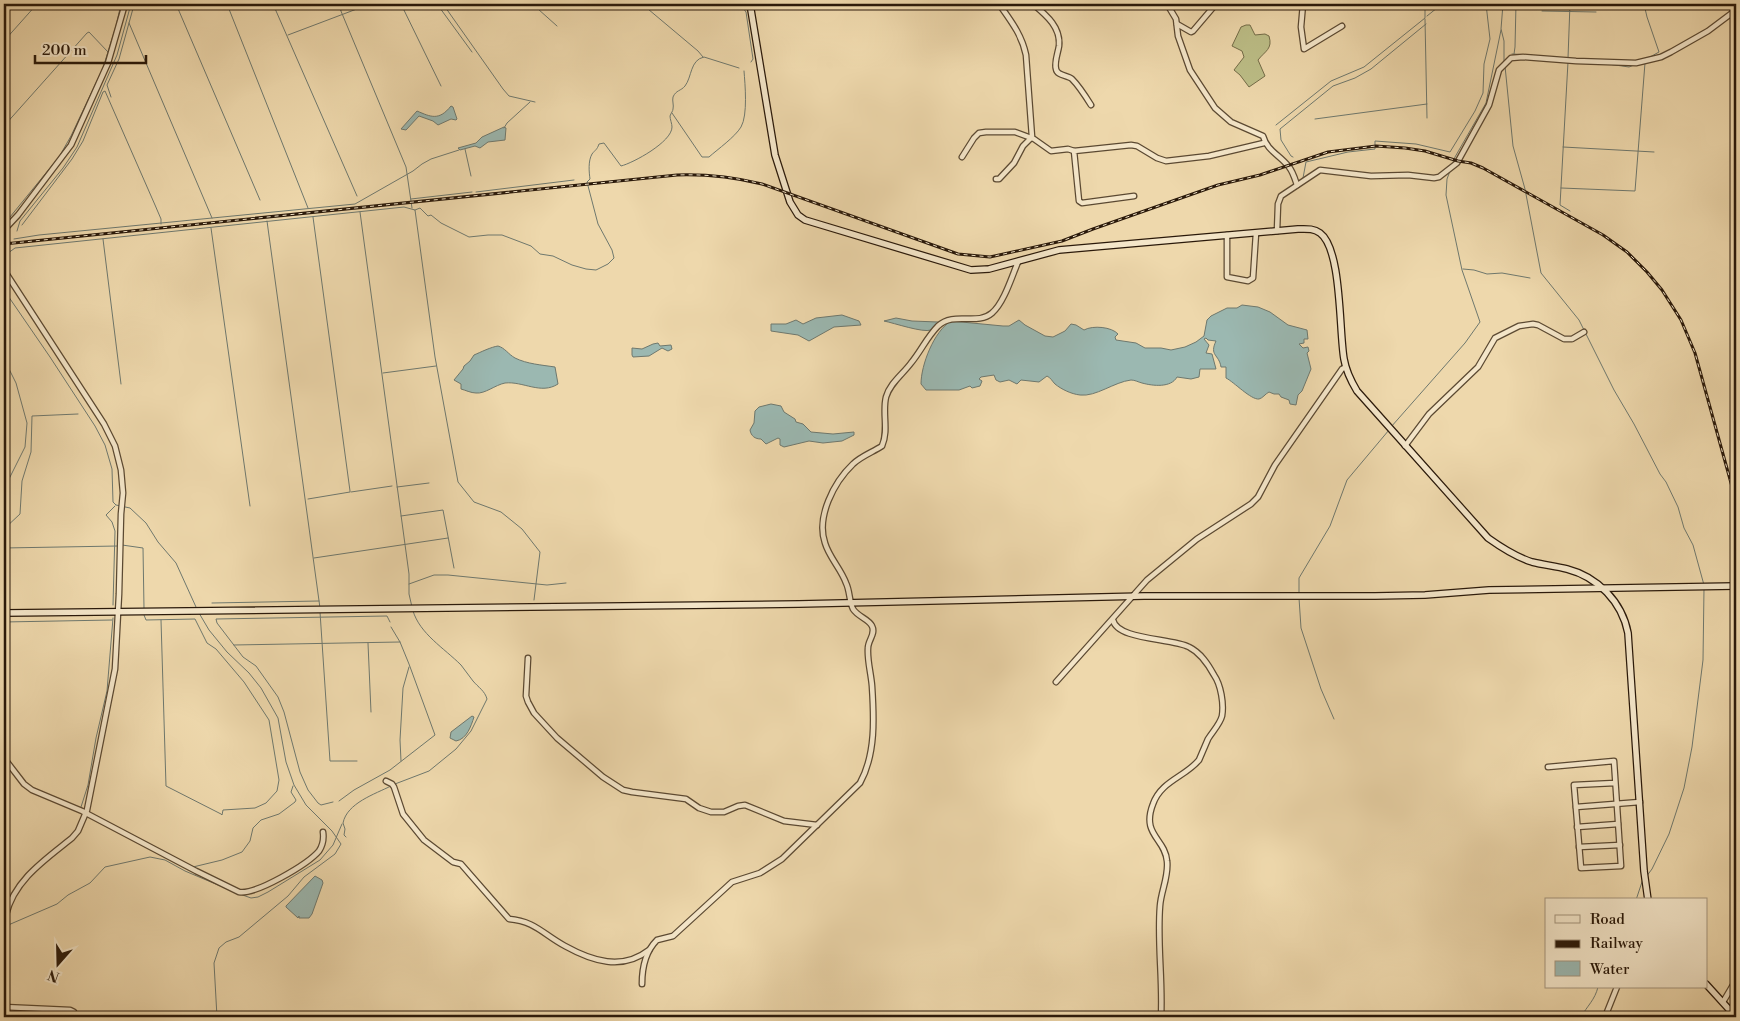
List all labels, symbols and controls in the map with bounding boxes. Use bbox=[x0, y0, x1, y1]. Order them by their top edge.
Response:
scale bar bbox=[35, 32, 146, 64]
text: 200 m bbox=[42, 41, 87, 60]
legend bbox=[1545, 898, 1708, 988]
text: Road bbox=[1590, 910, 1625, 929]
text: Railway bbox=[1590, 934, 1644, 953]
north arrow bbox=[32, 938, 82, 988]
text: Water bbox=[1589, 960, 1630, 979]
text: N bbox=[46, 965, 62, 986]

